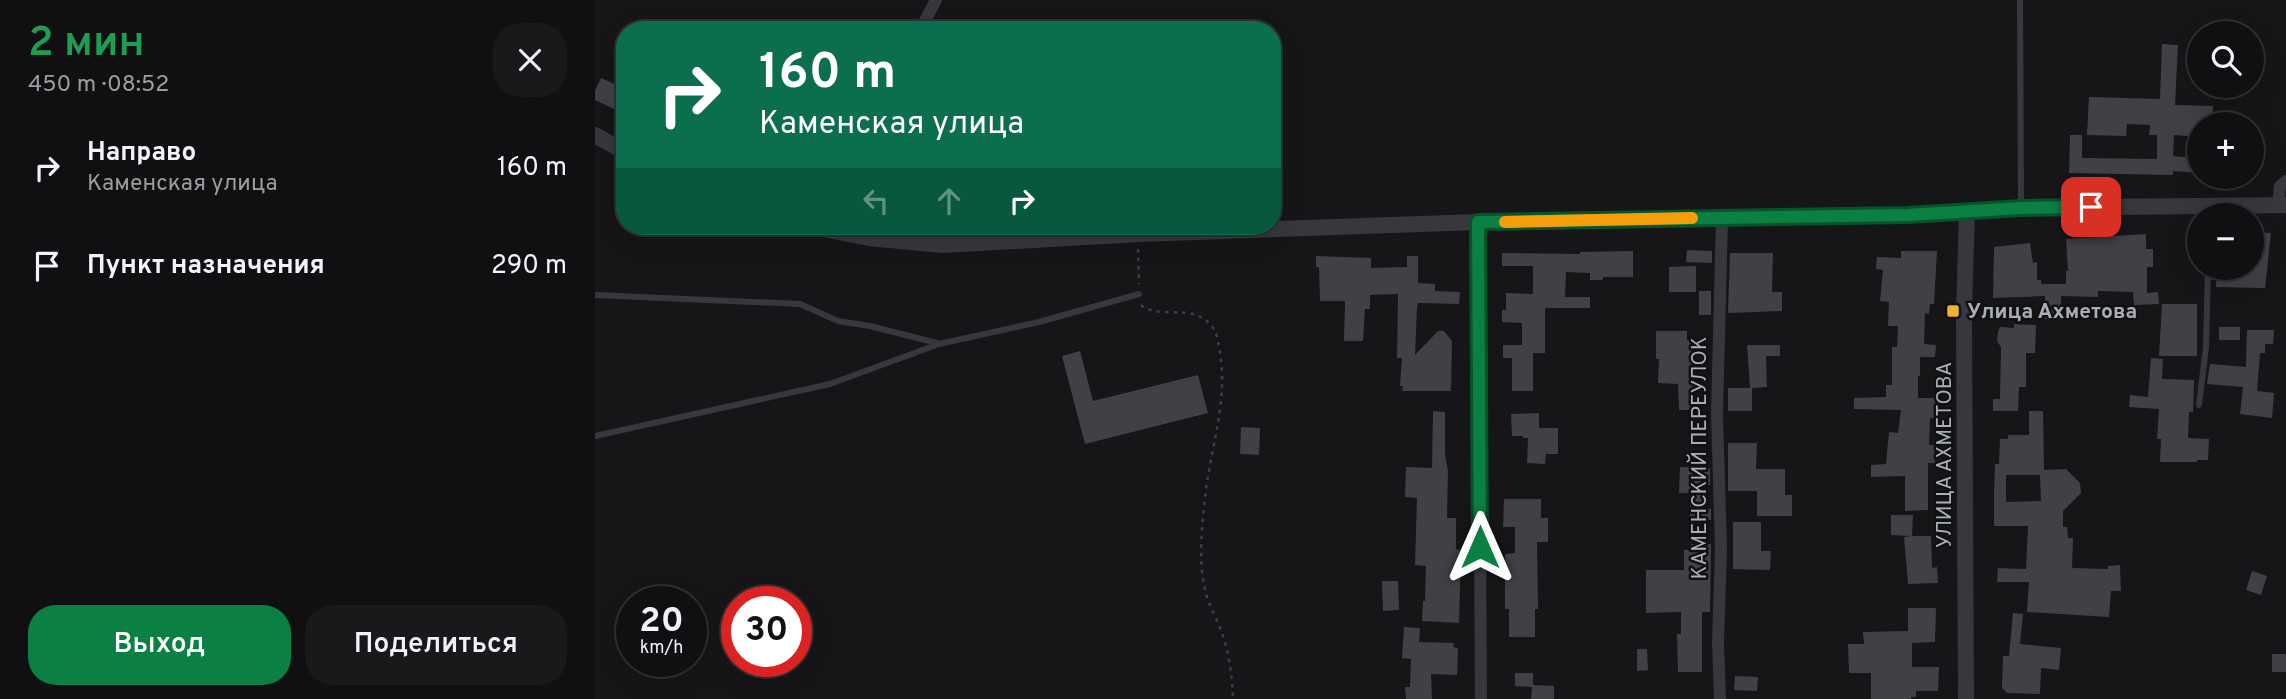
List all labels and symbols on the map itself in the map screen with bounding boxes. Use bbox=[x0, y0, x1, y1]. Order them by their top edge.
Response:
pin bbox=[2061, 177, 2121, 237]
place label: Улица Ахметова bbox=[1967, 299, 2137, 326]
marker: Улица Ахметова bbox=[1945, 303, 1961, 319]
street label: КАМЕНСКИЙ ПЕРЕУЛОК bbox=[1686, 336, 1714, 580]
street label: УЛИЦА АХМЕТОВА bbox=[1932, 362, 1959, 548]
position arrow bbox=[1443, 510, 1517, 584]
speed limit sign: 30 bbox=[721, 586, 812, 677]

